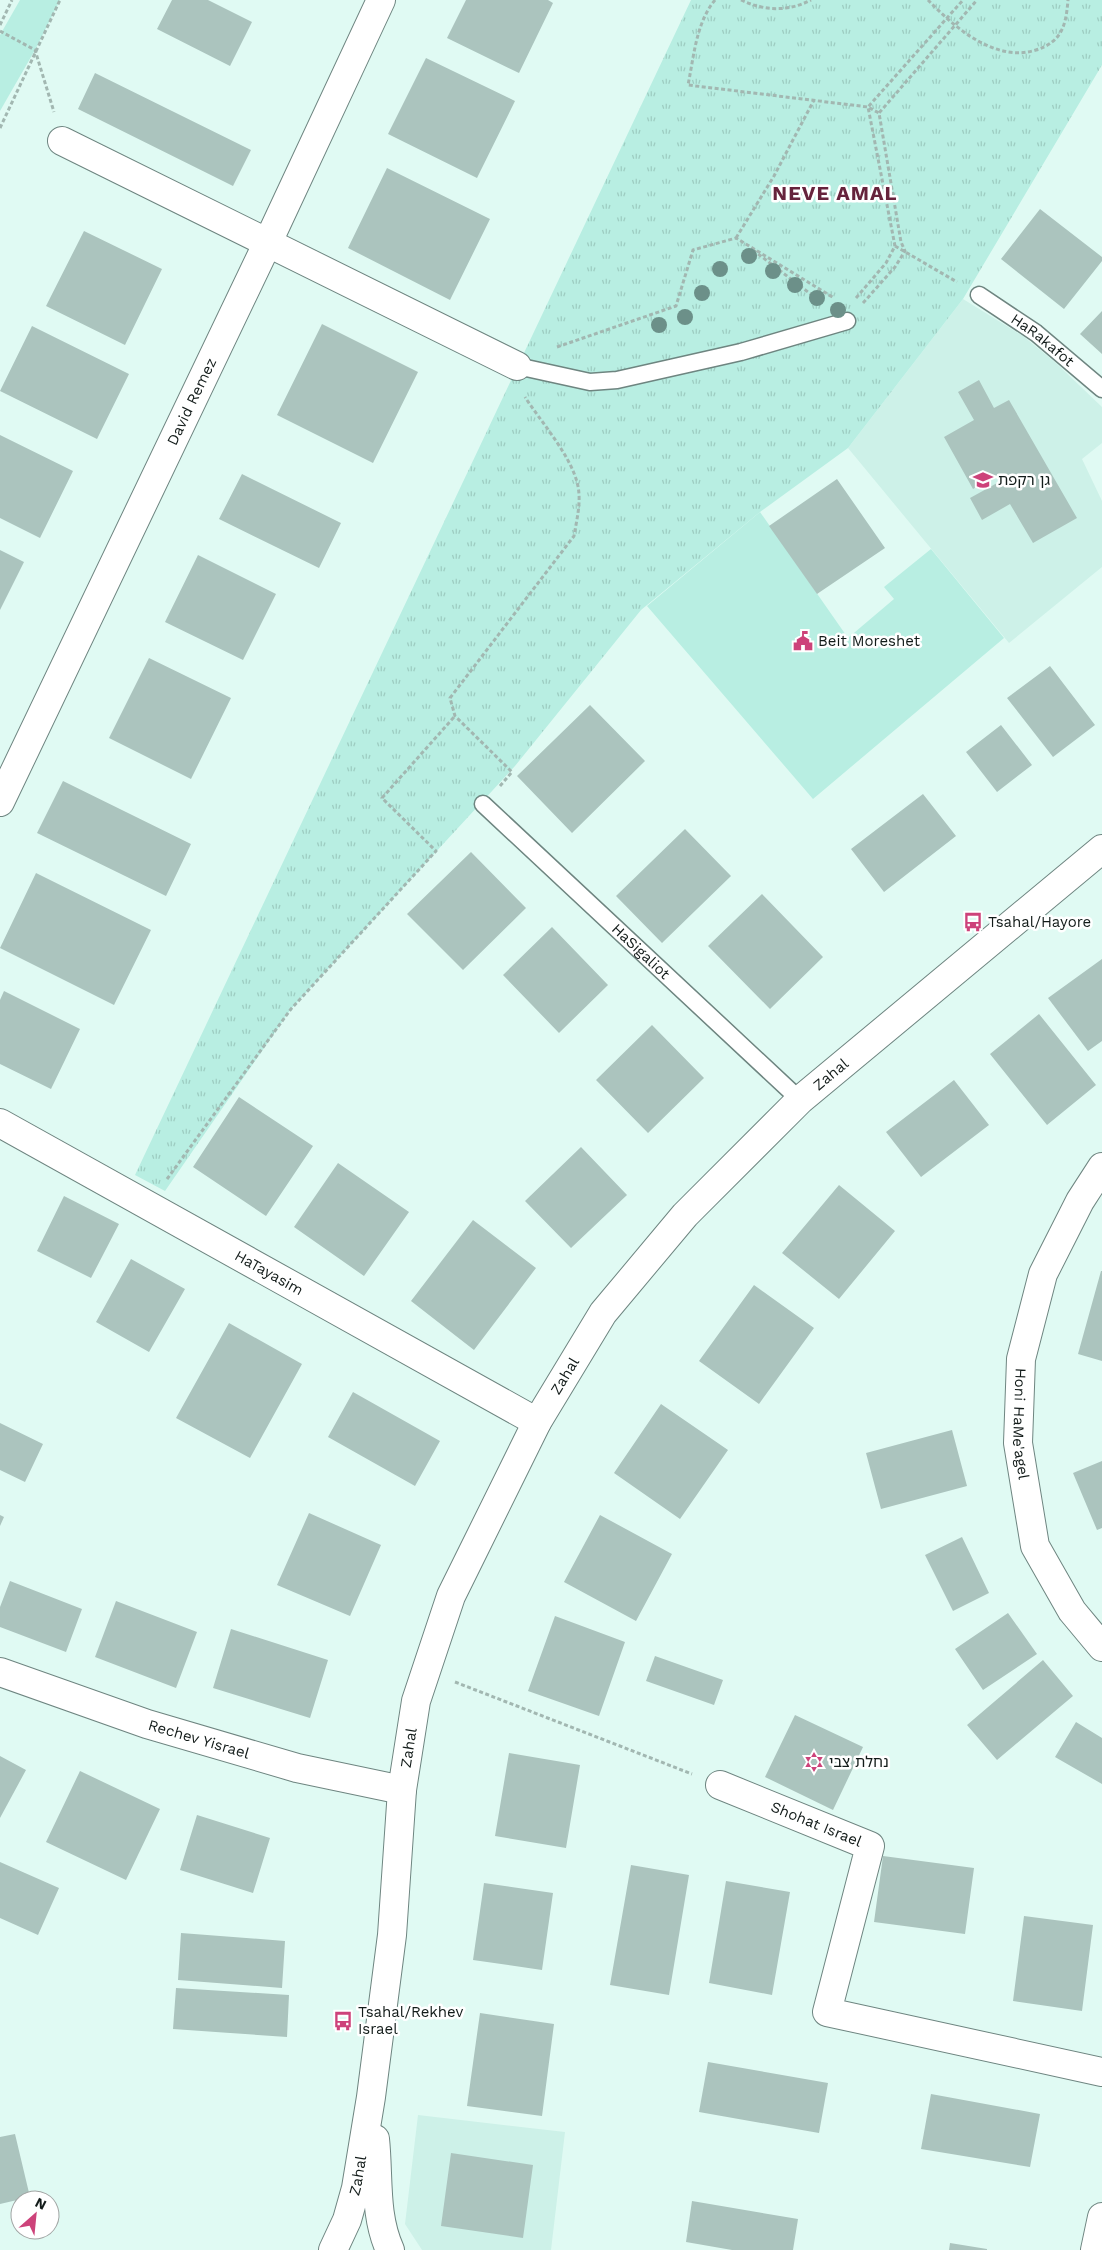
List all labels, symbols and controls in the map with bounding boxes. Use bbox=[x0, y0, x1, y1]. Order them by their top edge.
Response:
district label: NEVE AMAL bbox=[772, 181, 898, 205]
street label: HaRakafot bbox=[1007, 310, 1078, 371]
street label: David Remez bbox=[163, 355, 220, 448]
school or university icon: גן רקפת bbox=[972, 469, 994, 491]
place label: גן רקפת bbox=[998, 471, 1051, 489]
public building icon: Beit Moreshet bbox=[792, 630, 814, 652]
place label: Beit Moreshet bbox=[818, 632, 921, 650]
bus stop icon: Tsahal/Hayore bbox=[962, 911, 984, 933]
place label: Tsahal/Hayore bbox=[988, 913, 1091, 931]
street label: HaSigaliot bbox=[608, 920, 674, 983]
street label: Zahal bbox=[810, 1054, 852, 1094]
street label: HaTayasim bbox=[232, 1247, 307, 1299]
street label: Zahal bbox=[547, 1354, 583, 1398]
street label: Honi HaMe'agel bbox=[1009, 1368, 1033, 1481]
street label: Rechev Yisrael bbox=[146, 1716, 252, 1763]
street label: Zahal bbox=[397, 1726, 421, 1769]
synagogue icon: נחלת צבי bbox=[803, 1751, 825, 1773]
place label: נחלת צבי bbox=[829, 1753, 889, 1771]
street label: Shohat Israel bbox=[768, 1798, 865, 1851]
place label: Tsahal/Rekhev Israel bbox=[358, 2003, 464, 2038]
bus stop icon: Tsahal/Rekhev Israel bbox=[332, 2010, 354, 2032]
street label: Zahal bbox=[345, 2154, 370, 2198]
north arrow bbox=[10, 2190, 60, 2240]
text: N bbox=[33, 2194, 49, 2213]

